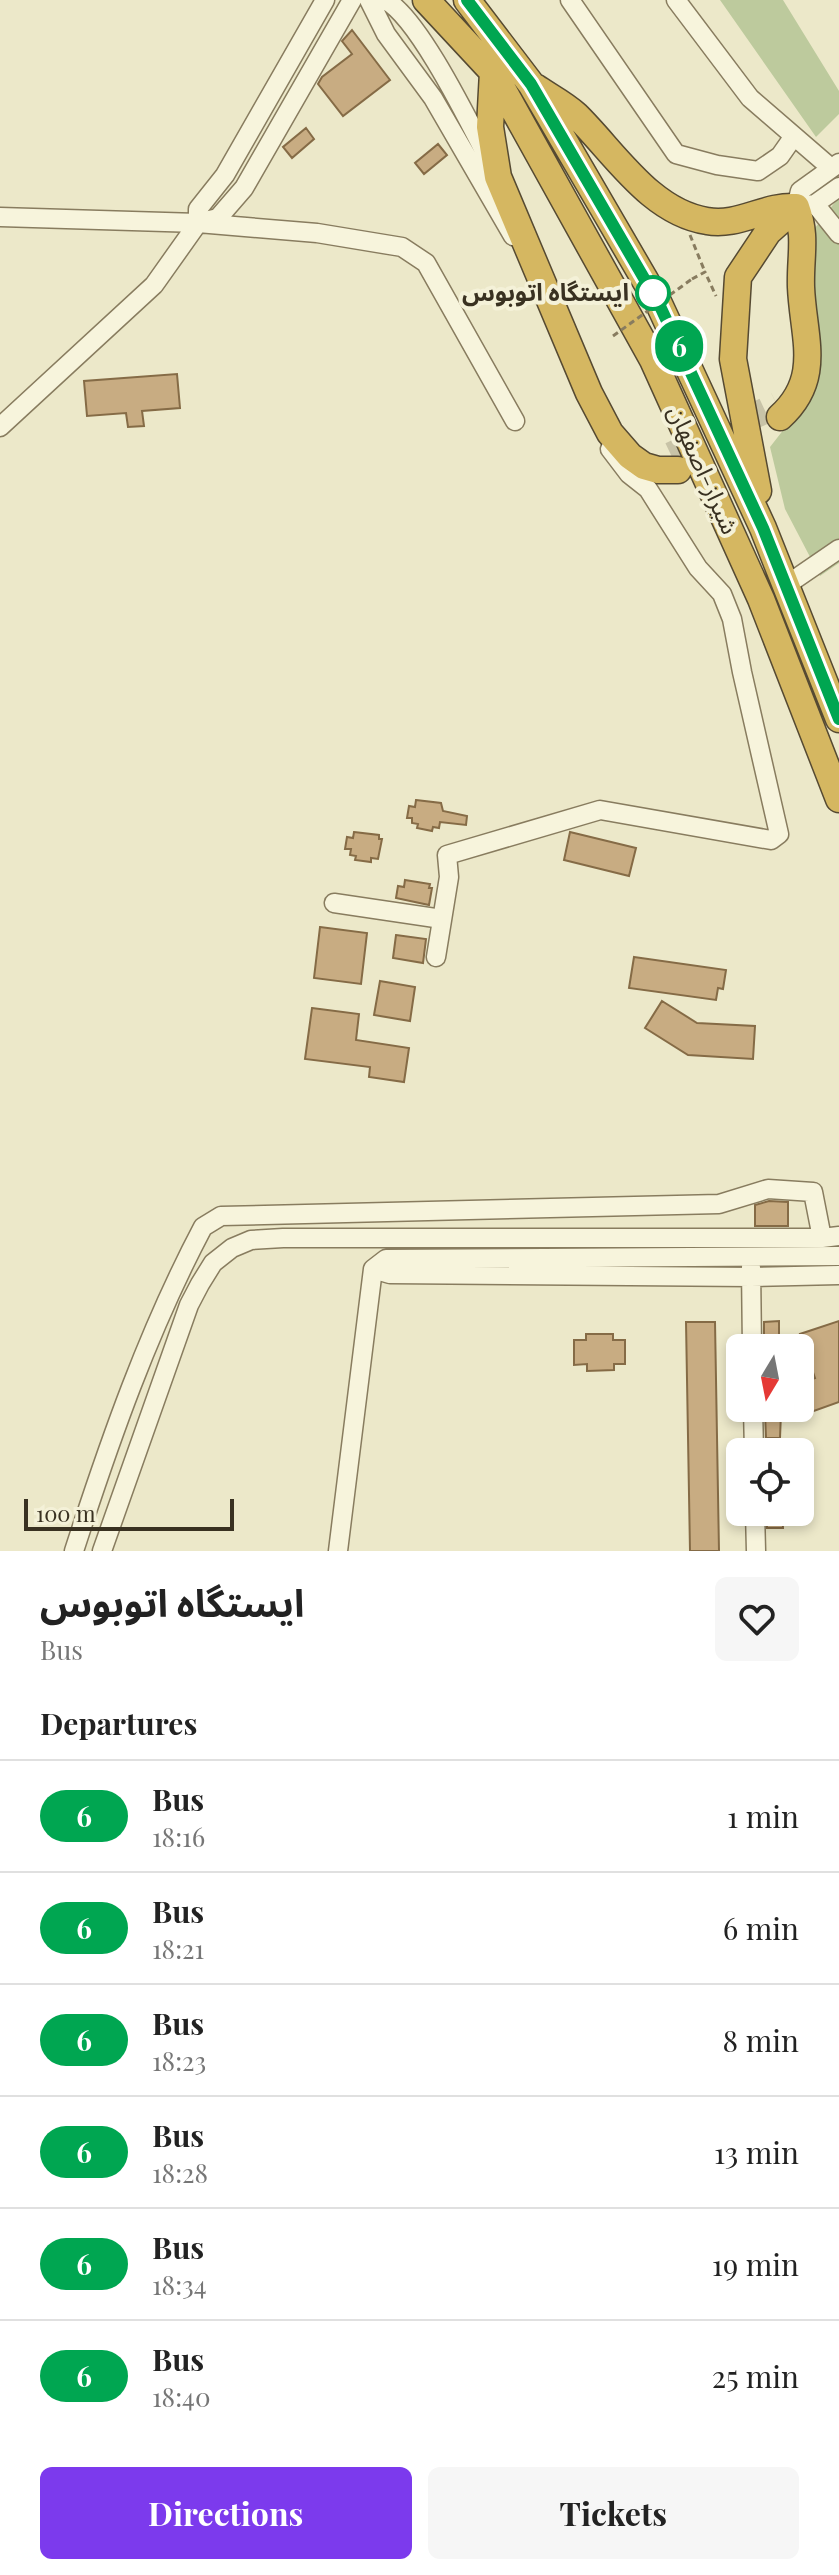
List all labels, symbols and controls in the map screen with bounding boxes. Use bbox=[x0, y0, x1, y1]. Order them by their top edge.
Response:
place label: ایستگاه اتوبوس bbox=[462, 275, 629, 307]
marker: ایستگاه اتوبوس bbox=[636, 276, 670, 310]
line badge: 6 bbox=[653, 320, 705, 372]
text: 6 bbox=[671, 327, 687, 364]
street label: شیراز-اصفهان bbox=[662, 400, 748, 539]
north arrow bbox=[726, 1334, 814, 1422]
map controls bbox=[726, 1334, 814, 1526]
button: locate bbox=[726, 1438, 814, 1526]
scale bar bbox=[24, 1495, 234, 1531]
text: 100 m bbox=[36, 1498, 96, 1528]
text: ایستگاه اتوبوس bbox=[40, 1576, 304, 1627]
button: heart bbox=[715, 1577, 799, 1661]
text: Bus bbox=[40, 1632, 83, 1667]
text: Departures bbox=[40, 1703, 197, 1743]
text: Bus bbox=[152, 1779, 204, 1819]
text: 1 min bbox=[727, 1796, 799, 1836]
text: 6 bbox=[76, 1797, 92, 1834]
text: 18:16 bbox=[152, 1819, 205, 1854]
text: Bus bbox=[152, 1891, 204, 1931]
text: 6 min bbox=[723, 1908, 799, 1948]
text: 6 bbox=[76, 1909, 92, 1946]
text: 18:21 bbox=[152, 1931, 204, 1966]
text: Bus bbox=[152, 2003, 204, 2043]
text: 8 min bbox=[723, 2020, 799, 2060]
text: 6 bbox=[76, 2021, 92, 2058]
text: 18:23 bbox=[152, 2043, 206, 2078]
text: Bus bbox=[152, 2115, 204, 2155]
text: 13 min bbox=[714, 2132, 799, 2172]
text: 6 bbox=[76, 2133, 92, 2170]
text: 18:28 bbox=[152, 2155, 208, 2190]
text: Bus bbox=[152, 2227, 204, 2267]
text: 19 min bbox=[712, 2244, 799, 2284]
text: 6 bbox=[76, 2245, 92, 2282]
text: 18:34 bbox=[152, 2267, 207, 2302]
text: Bus bbox=[152, 2339, 204, 2379]
text: 25 min bbox=[712, 2356, 799, 2396]
text: 6 bbox=[76, 2357, 92, 2394]
text: 18:40 bbox=[152, 2379, 211, 2414]
button: Directions bbox=[40, 2467, 412, 2559]
button: Tickets bbox=[428, 2467, 799, 2559]

